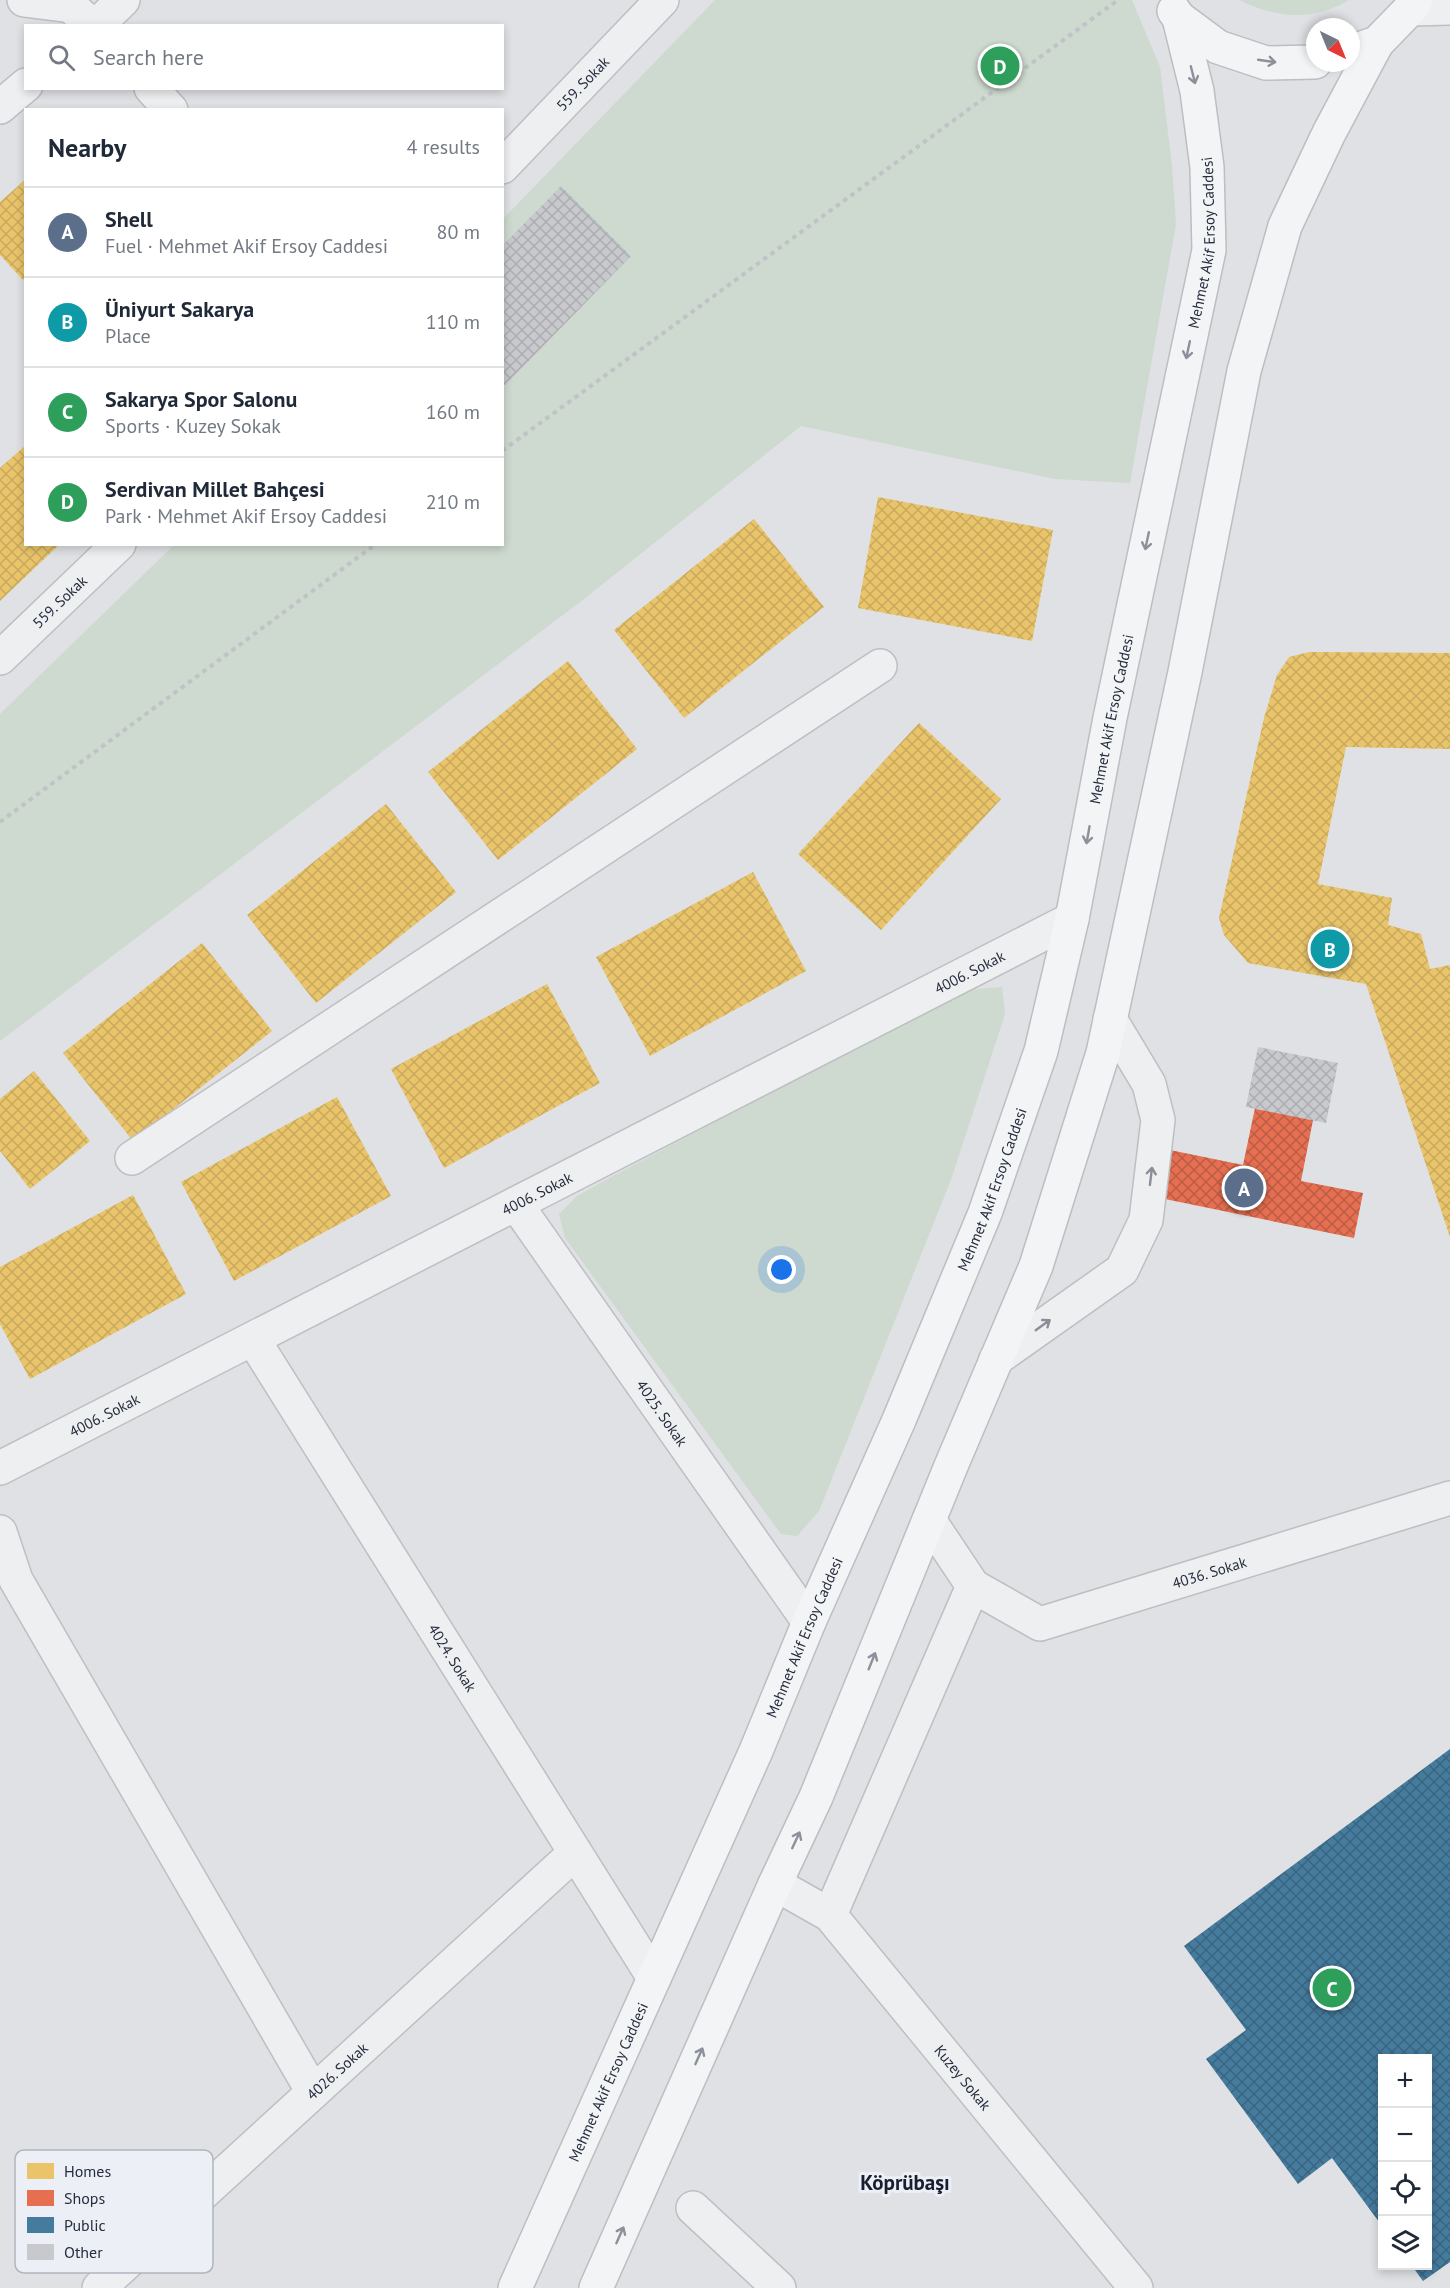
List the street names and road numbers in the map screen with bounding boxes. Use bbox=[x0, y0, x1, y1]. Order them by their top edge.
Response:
street label: 559. Sokak bbox=[552, 51, 613, 115]
street label: Mehmet Akif Ersoy Caddesi bbox=[1183, 156, 1219, 330]
street label: 559. Sokak bbox=[28, 570, 91, 632]
street label: Mehmet Akif Ersoy Caddesi bbox=[1084, 632, 1137, 806]
street label: 4006. Sokak bbox=[931, 945, 1008, 998]
street label: Mehmet Akif Ersoy Caddesi bbox=[953, 1105, 1030, 1274]
street label: 4006. Sokak bbox=[498, 1167, 576, 1219]
street label: 4025. Sokak bbox=[633, 1376, 693, 1450]
street label: 4006. Sokak bbox=[66, 1388, 143, 1441]
street label: 4036. Sokak bbox=[1170, 1551, 1249, 1592]
street label: Mehmet Akif Ersoy Caddesi bbox=[761, 1554, 846, 1720]
street label: 4024. Sokak bbox=[424, 1620, 482, 1696]
street label: Mehmet Akif Ersoy Caddesi bbox=[564, 1999, 652, 2164]
street label: 4026. Sokak bbox=[302, 2037, 372, 2104]
street label: Kuzey Sokak bbox=[931, 2041, 996, 2114]

